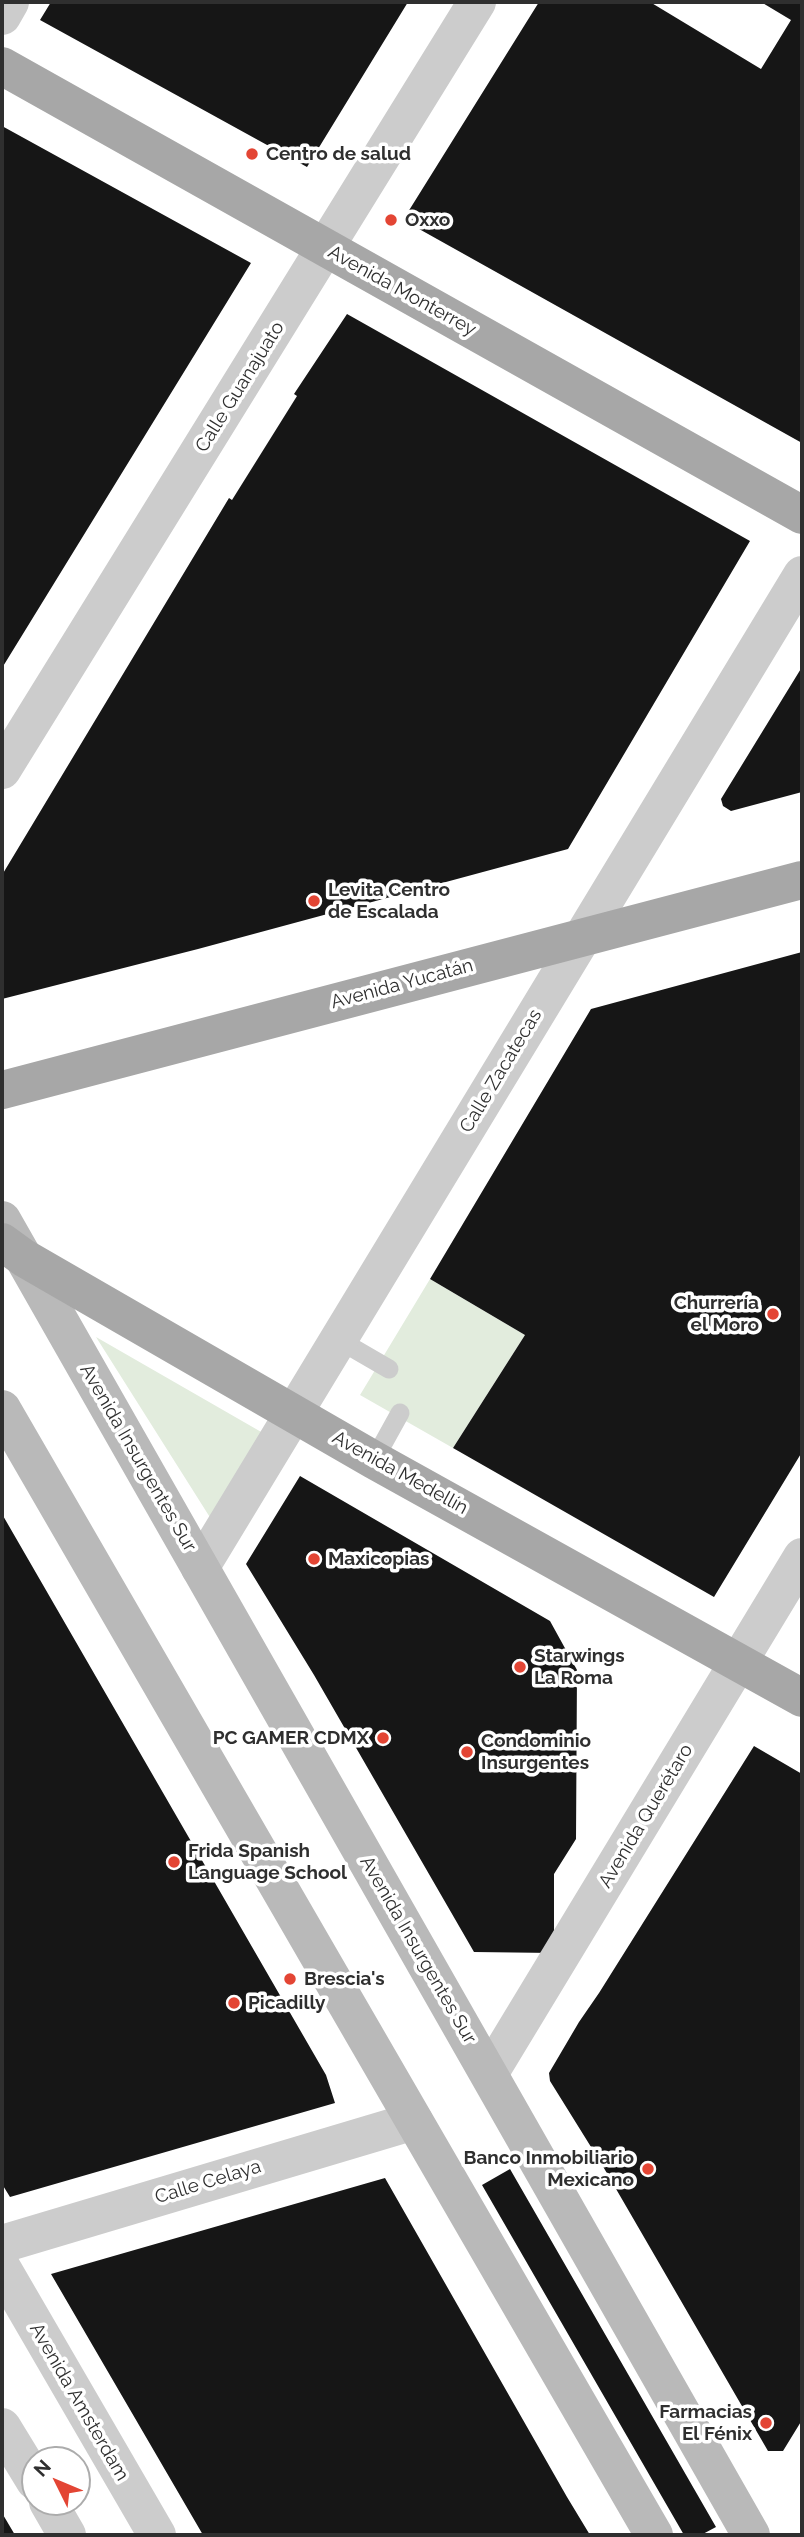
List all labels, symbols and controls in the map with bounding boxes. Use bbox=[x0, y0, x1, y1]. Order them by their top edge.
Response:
place label: Centro de salud bbox=[266, 143, 411, 165]
marker: Centro de salud bbox=[244, 146, 260, 162]
place label: Oxxo bbox=[405, 209, 450, 231]
marker: Oxxo bbox=[383, 212, 399, 228]
street label: Avenida Monterrey bbox=[324, 241, 480, 341]
street label: Calle Guanajuato bbox=[191, 317, 289, 457]
place label: Levita Centro de Escalada bbox=[328, 879, 450, 923]
marker: Levita Centro de Escalada bbox=[306, 893, 322, 909]
street label: Avenida Yucatán bbox=[328, 954, 476, 1014]
street label: Calle Zacatecas bbox=[455, 1005, 547, 1137]
place label: Churrería el Moro bbox=[674, 1292, 759, 1336]
marker: Churrería el Moro bbox=[765, 1306, 781, 1322]
street label: Avenida Insurgentes Sur bbox=[75, 1360, 201, 1556]
street label: Avenida Medellín bbox=[328, 1426, 472, 1520]
place label: Maxicopias bbox=[328, 1548, 429, 1570]
marker: Maxicopias bbox=[306, 1551, 322, 1567]
place label: Starwings La Roma bbox=[534, 1645, 625, 1689]
marker: Starwings La Roma bbox=[512, 1659, 528, 1675]
place label: PC GAMER CDMX bbox=[213, 1727, 369, 1749]
marker: PC GAMER CDMX bbox=[375, 1730, 391, 1746]
place label: Condominio Insurgentes bbox=[481, 1730, 591, 1774]
street label: Avenida Querétaro bbox=[594, 1740, 698, 1892]
marker: Condominio Insurgentes bbox=[459, 1744, 475, 1760]
place label: Frida Spanish Language School bbox=[188, 1840, 347, 1884]
street label: Avenida Insurgentes Sur bbox=[355, 1852, 481, 2048]
marker: Frida Spanish Language School bbox=[166, 1854, 182, 1870]
place label: Brescia's bbox=[304, 1968, 385, 1990]
marker: Brescia's bbox=[282, 1971, 298, 1987]
place label: Picadilly bbox=[248, 1992, 325, 2014]
marker: Picadilly bbox=[226, 1995, 242, 2011]
place label: Banco Inmobiliario Mexicano bbox=[464, 2147, 634, 2191]
street label: Calle Celaya bbox=[152, 2155, 264, 2209]
marker: Banco Inmobiliario Mexicano bbox=[640, 2161, 656, 2177]
street label: Avenida Amsterdam bbox=[25, 2319, 133, 2485]
place label: Farmacias El Fénix bbox=[659, 2401, 752, 2445]
marker: Farmacias El Fénix bbox=[758, 2415, 774, 2431]
north arrow bbox=[21, 2446, 91, 2516]
text: N bbox=[29, 2455, 55, 2481]

